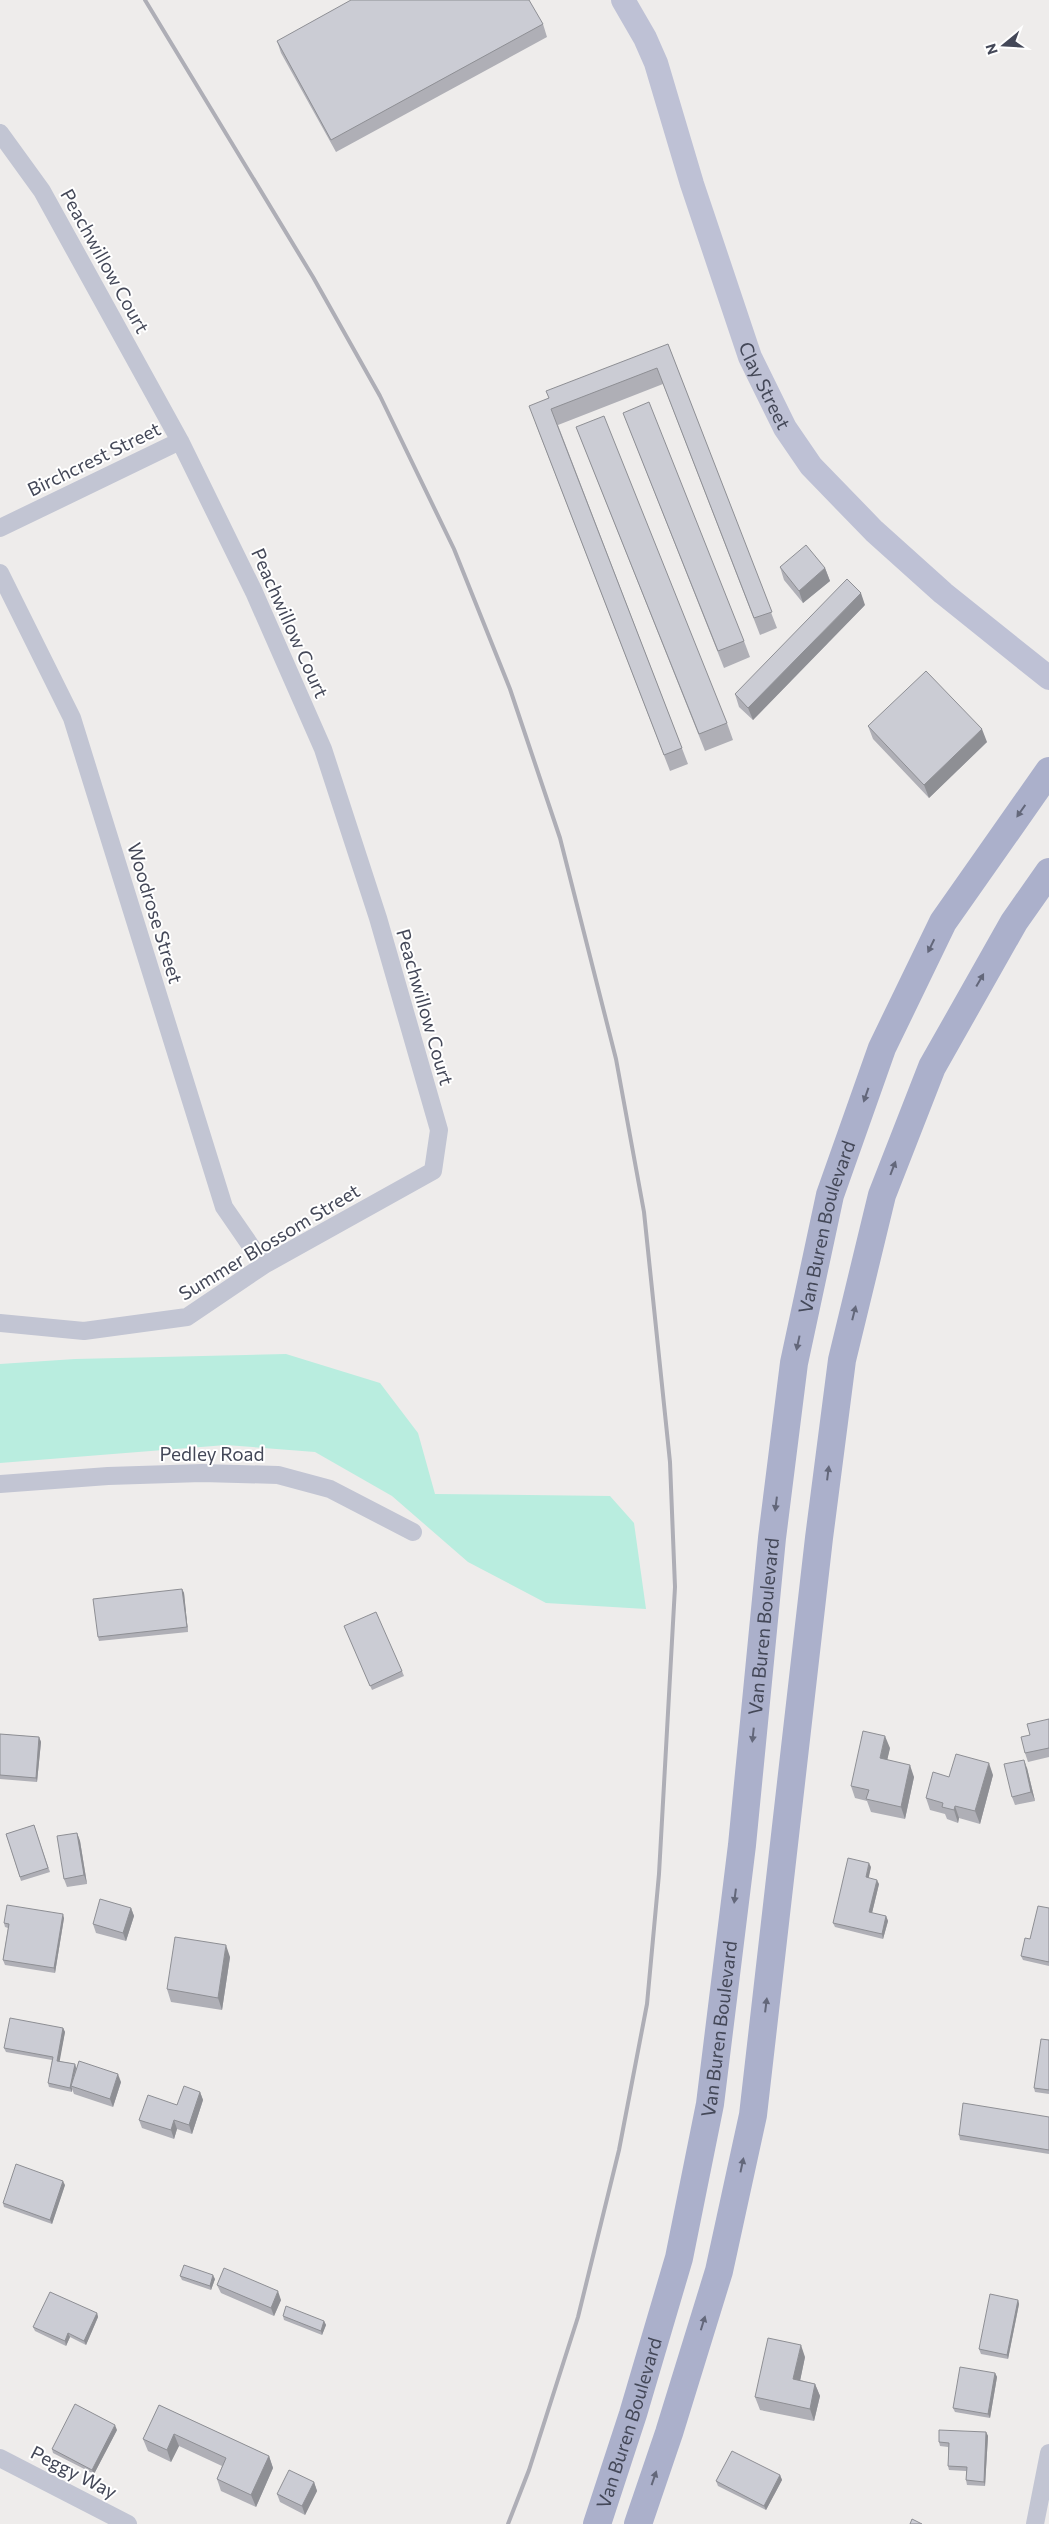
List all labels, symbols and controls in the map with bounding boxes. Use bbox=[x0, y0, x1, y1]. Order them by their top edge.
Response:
north arrow bbox=[979, 20, 1029, 70]
text: N bbox=[981, 42, 1001, 57]
street label: Peachwillow Court bbox=[56, 185, 155, 337]
street label: Clay Street bbox=[735, 339, 796, 433]
street label: Birchcrest Street bbox=[24, 416, 164, 501]
street label: Peachwillow Court bbox=[247, 544, 334, 701]
one-way arrow bbox=[1016, 804, 1026, 818]
street label: Woodrose Street bbox=[123, 840, 188, 986]
street label: Peachwillow Court bbox=[392, 926, 459, 1088]
one-way arrow bbox=[927, 939, 935, 953]
one-way arrow bbox=[975, 974, 984, 987]
one-way arrow bbox=[862, 1087, 869, 1102]
street label: Van Buren Boulevard bbox=[793, 1137, 859, 1316]
one-way arrow bbox=[889, 1160, 897, 1175]
street label: Summer Blossom Street bbox=[174, 1178, 364, 1305]
one-way arrow bbox=[850, 1305, 858, 1320]
one-way arrow bbox=[794, 1335, 802, 1350]
street label: Pedley Road bbox=[159, 1442, 265, 1465]
one-way arrow bbox=[824, 1464, 832, 1480]
one-way arrow bbox=[772, 1496, 780, 1512]
street label: Van Buren Boulevard bbox=[743, 1537, 783, 1716]
one-way arrow bbox=[748, 1727, 756, 1743]
one-way arrow bbox=[731, 1889, 739, 1905]
street label: Van Buren Boulevard bbox=[696, 1939, 741, 2119]
one-way arrow bbox=[762, 1997, 770, 2013]
one-way arrow bbox=[738, 2158, 746, 2173]
one-way arrow bbox=[700, 2315, 708, 2330]
street label: Van Buren Boulevard bbox=[591, 2335, 666, 2511]
street label: Peggy Way bbox=[27, 2440, 121, 2503]
one-way arrow bbox=[650, 2470, 658, 2485]

